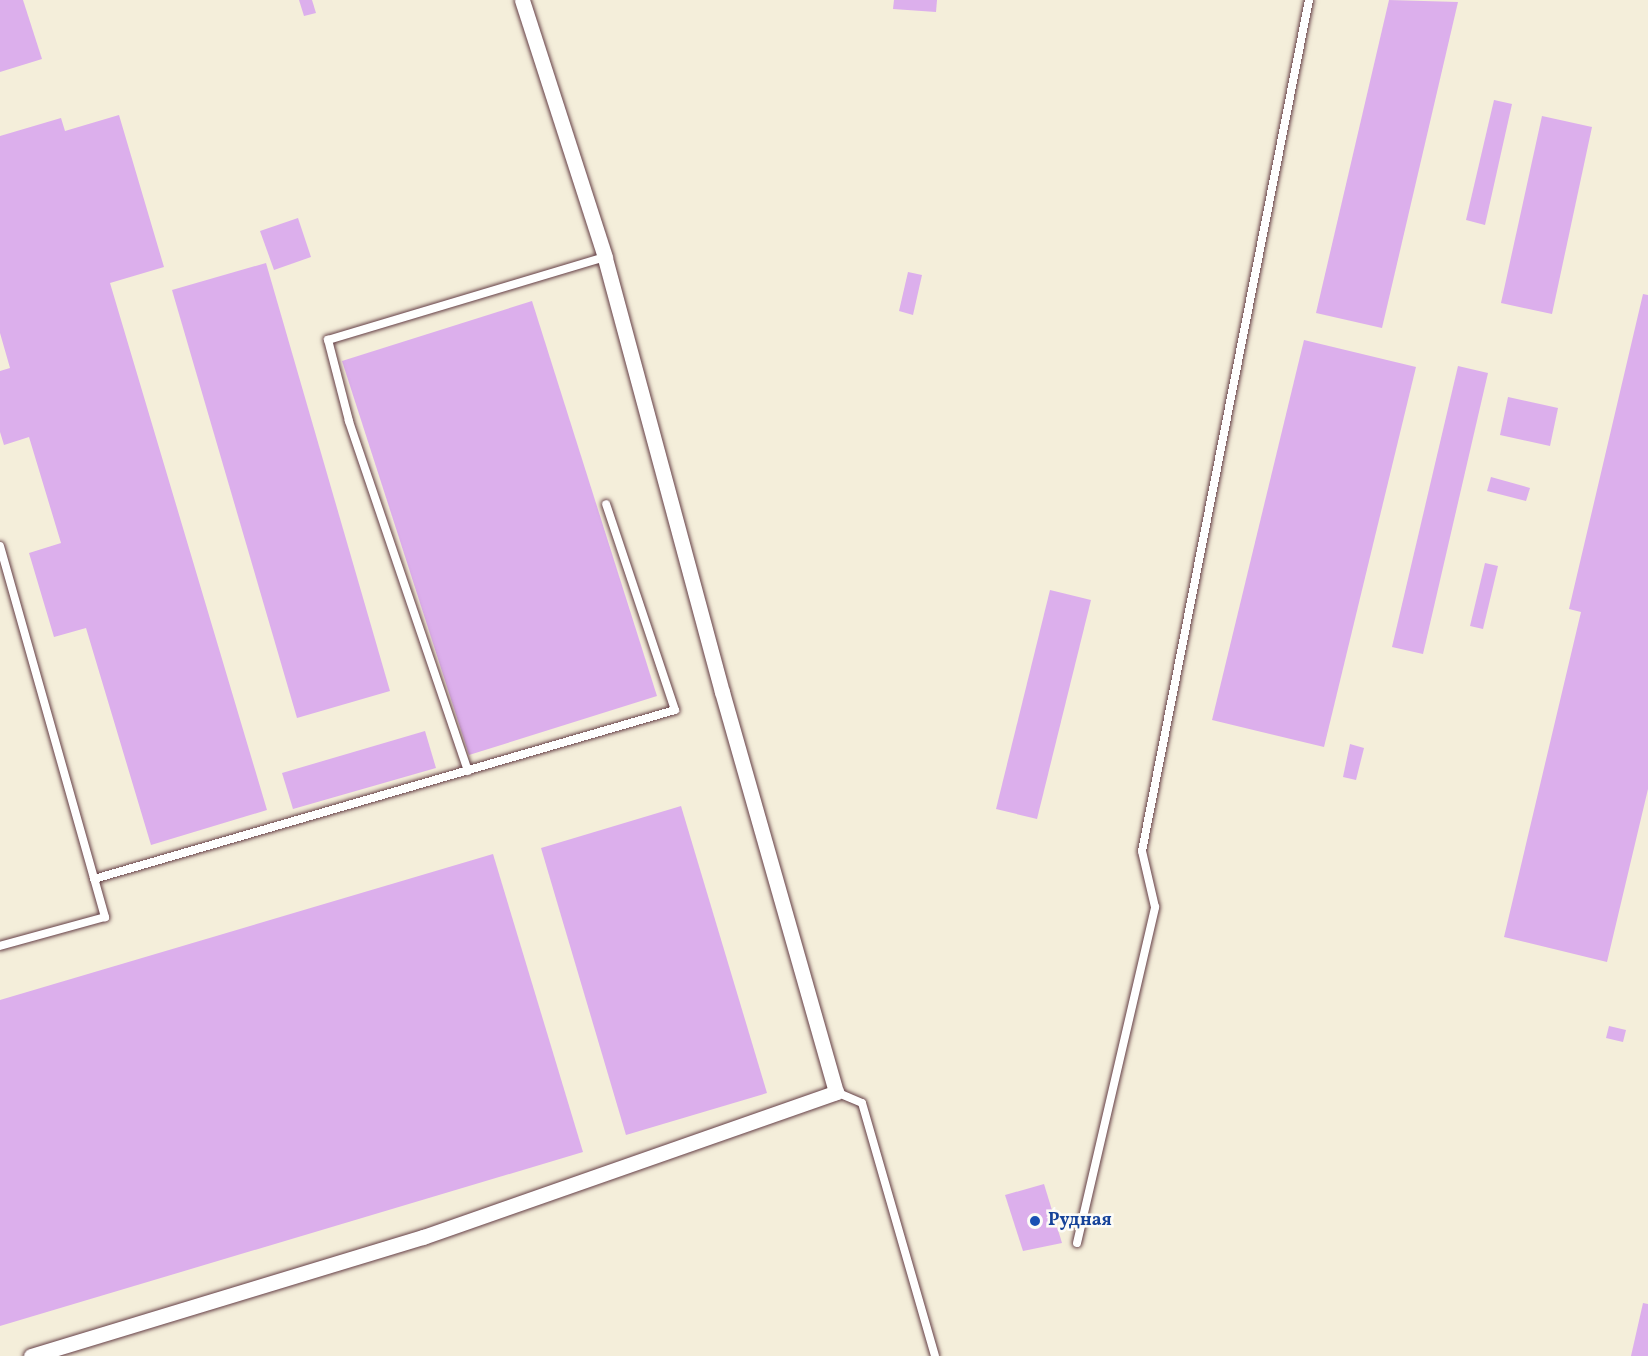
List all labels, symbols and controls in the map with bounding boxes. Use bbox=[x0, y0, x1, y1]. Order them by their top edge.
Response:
place label: Рудная bbox=[1048, 1210, 1112, 1232]
marker: Рудная bbox=[1026, 1212, 1044, 1230]

